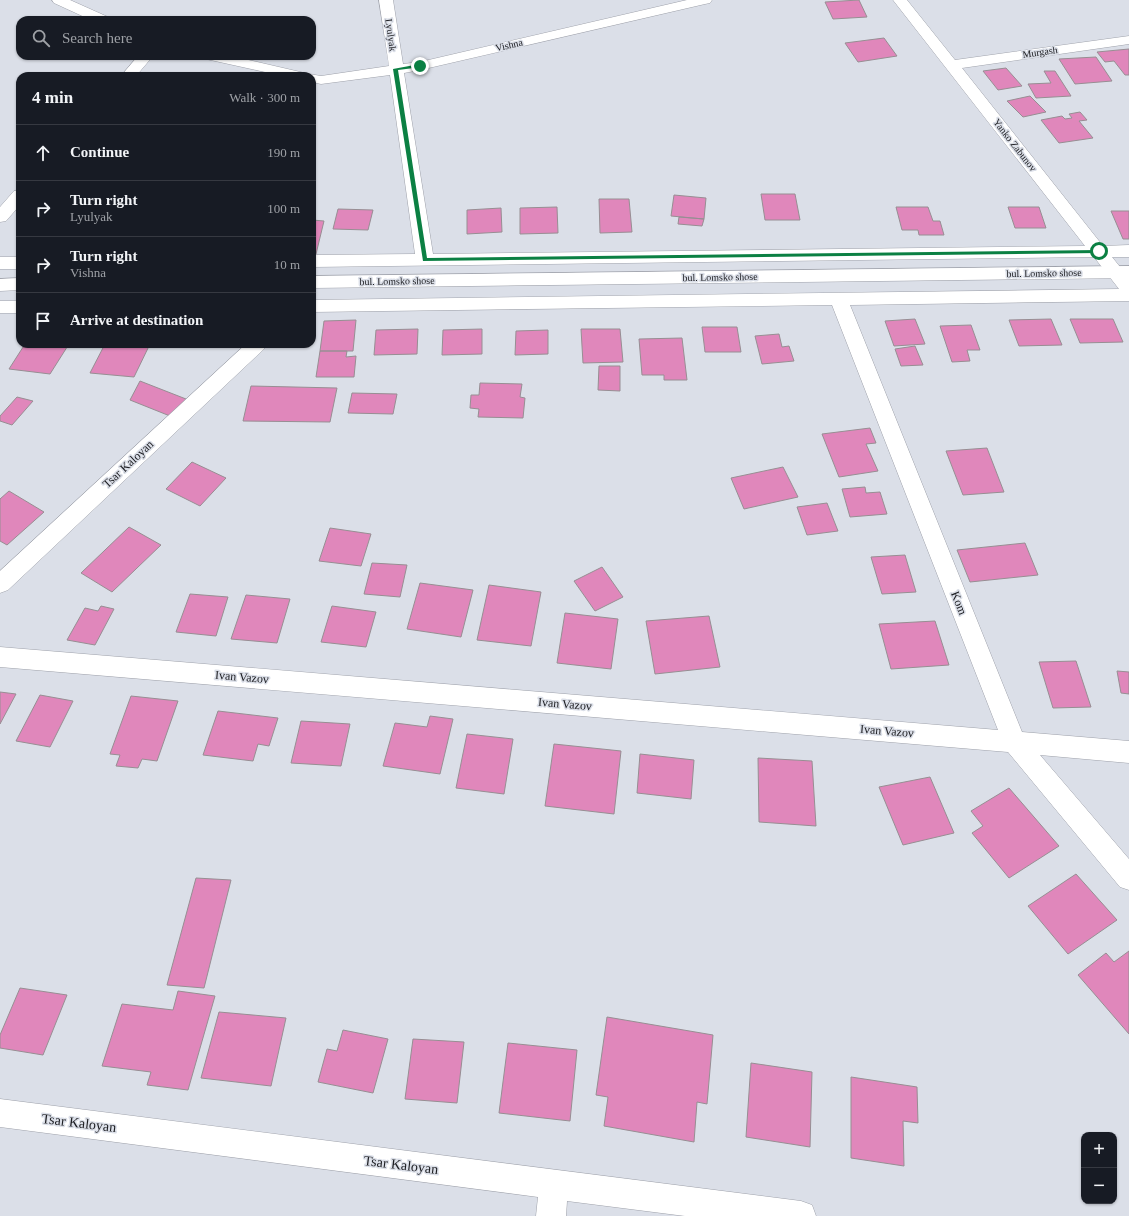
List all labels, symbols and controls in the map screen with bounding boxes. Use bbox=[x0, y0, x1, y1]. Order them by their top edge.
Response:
search box bbox=[16, 16, 316, 60]
street label: Lyulyak bbox=[383, 18, 399, 52]
icon: search bbox=[30, 27, 52, 49]
text: Search here bbox=[62, 30, 132, 46]
street label: Vishna bbox=[494, 36, 524, 53]
street label: Murgash bbox=[1022, 44, 1058, 60]
route end bbox=[411, 57, 429, 75]
text: 4 min bbox=[32, 88, 73, 107]
text: Walk · 300 m bbox=[229, 90, 300, 105]
street label: Yanko Zabunov bbox=[991, 117, 1039, 173]
icon: ahead bbox=[32, 142, 54, 164]
text: Continue bbox=[70, 144, 129, 160]
text: 190 m bbox=[267, 145, 300, 160]
text: Turn right bbox=[70, 192, 137, 208]
icon: right bbox=[32, 198, 54, 220]
text: 100 m bbox=[267, 201, 300, 216]
text: Lyulyak bbox=[70, 209, 113, 224]
route start bbox=[1090, 242, 1108, 260]
text: Turn right bbox=[70, 248, 137, 264]
icon: right bbox=[32, 254, 54, 276]
text: 10 m bbox=[274, 257, 300, 272]
text: Vishna bbox=[70, 265, 106, 280]
street label: bul. Lomsko shose bbox=[1006, 267, 1082, 279]
street label: bul. Lomsko shose bbox=[682, 271, 758, 283]
street label: bul. Lomsko shose bbox=[359, 275, 435, 287]
icon: arrive bbox=[32, 310, 54, 332]
text: Arrive at destination bbox=[70, 312, 203, 328]
street label: Tsar Kaloyan bbox=[100, 437, 156, 491]
street label: Kom bbox=[948, 589, 970, 617]
street label: Ivan Vazov bbox=[214, 668, 270, 686]
street label: Ivan Vazov bbox=[537, 695, 593, 713]
street label: Ivan Vazov bbox=[859, 722, 915, 740]
street label: Tsar Kaloyan bbox=[41, 1111, 117, 1135]
map controls bbox=[1081, 1132, 1117, 1204]
button: + bbox=[1081, 1132, 1117, 1168]
street label: Tsar Kaloyan bbox=[363, 1153, 439, 1177]
button: − bbox=[1081, 1168, 1117, 1204]

